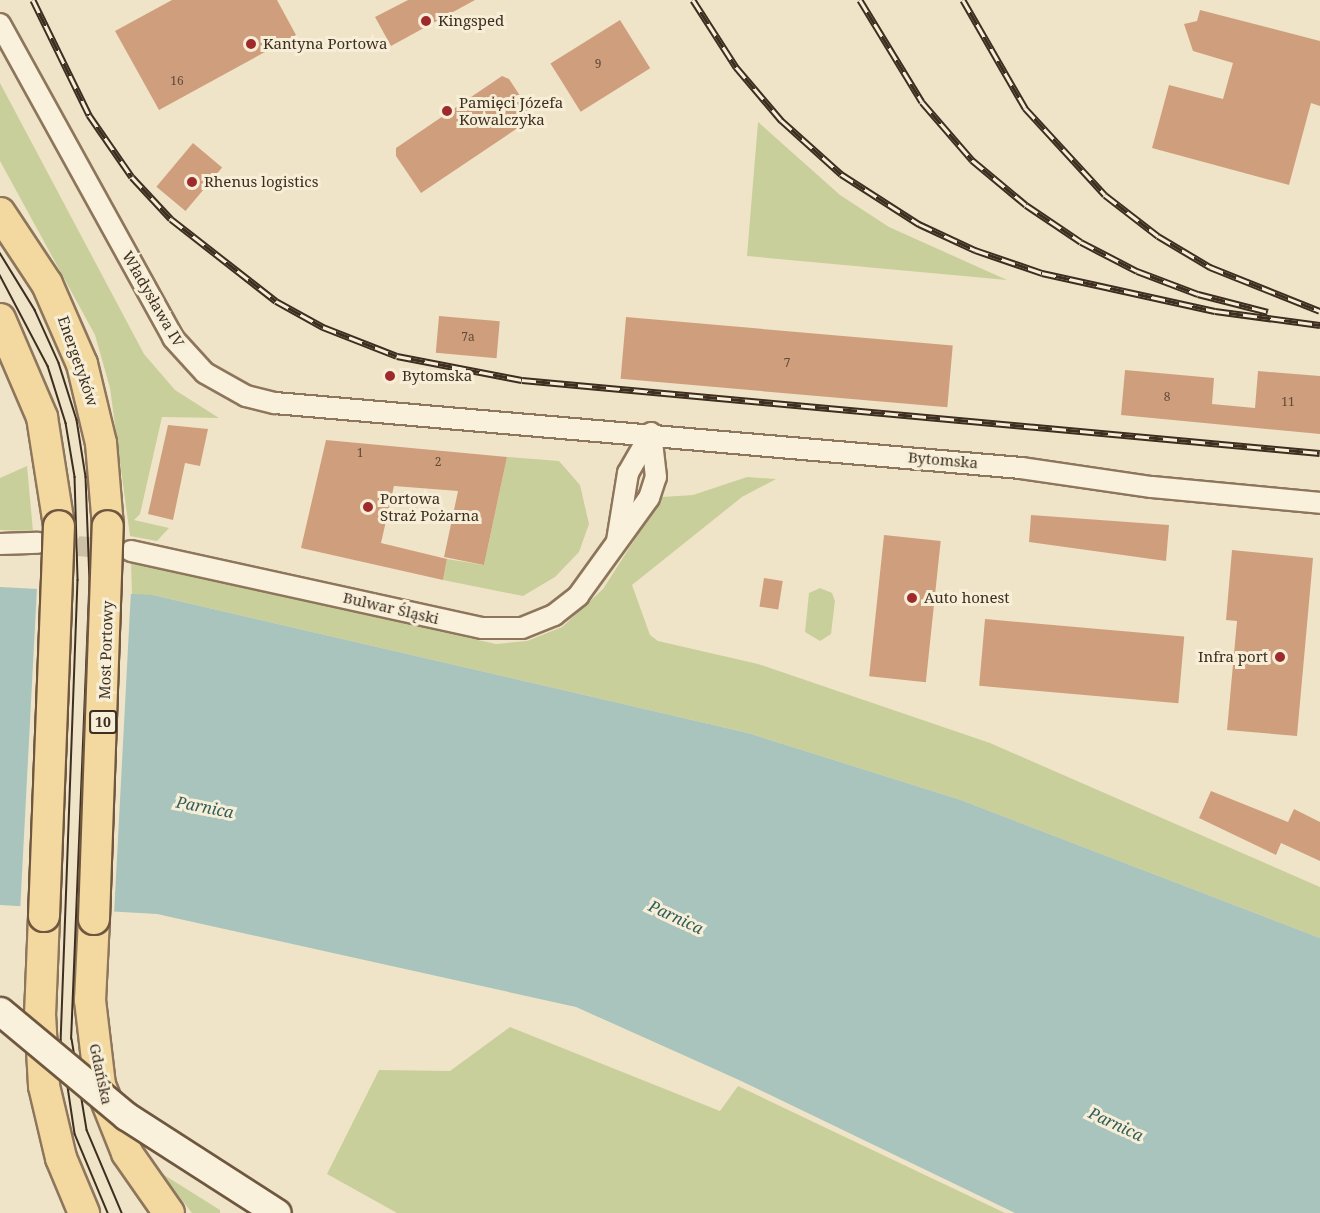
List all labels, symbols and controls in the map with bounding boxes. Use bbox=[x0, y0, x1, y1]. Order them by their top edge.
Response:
place label: Kingsped bbox=[438, 12, 504, 30]
marker: Kingsped bbox=[419, 14, 433, 28]
place label: Kantyna Portowa bbox=[263, 35, 387, 53]
marker: Kantyna Portowa bbox=[244, 37, 258, 51]
house number: 9 bbox=[595, 57, 601, 71]
house number: 16 bbox=[170, 74, 184, 88]
place label: Pamięci Józefa Kowalczyka bbox=[459, 93, 563, 128]
marker: Pamięci Józefa Kowalczyka bbox=[440, 104, 454, 118]
place label: Rhenus logistics bbox=[204, 173, 318, 191]
marker: Rhenus logistics bbox=[185, 175, 199, 189]
street label: Władysława IV bbox=[118, 248, 188, 350]
street label: Energetyków bbox=[54, 314, 102, 408]
house number: 7a bbox=[461, 330, 475, 344]
house number: 7 bbox=[784, 356, 790, 370]
place label: Bytomska bbox=[402, 367, 472, 385]
marker: Bytomska bbox=[383, 369, 397, 383]
house number: 8 bbox=[1164, 390, 1170, 404]
house number: 11 bbox=[1281, 395, 1295, 409]
house number: 1 bbox=[357, 446, 363, 460]
street label: Bytomska bbox=[907, 448, 979, 472]
house number: 2 bbox=[435, 455, 441, 469]
place label: Portowa Straż Pożarna bbox=[380, 489, 479, 524]
marker: Portowa Straż Pożarna bbox=[361, 500, 375, 514]
street label: Bulwar Śląski bbox=[341, 588, 441, 628]
place label: Auto honest bbox=[924, 589, 1010, 607]
marker: Auto honest bbox=[905, 591, 919, 605]
street label: Most Portowy bbox=[95, 600, 117, 700]
place label: Infra port bbox=[1198, 648, 1268, 666]
marker: Infra port bbox=[1273, 650, 1287, 664]
road number: 10 bbox=[88, 711, 118, 733]
water label: Parnica bbox=[175, 792, 235, 822]
water label: Parnica bbox=[646, 896, 706, 938]
street label: Gdańska bbox=[86, 1042, 116, 1106]
water label: Parnica bbox=[1086, 1103, 1146, 1145]

